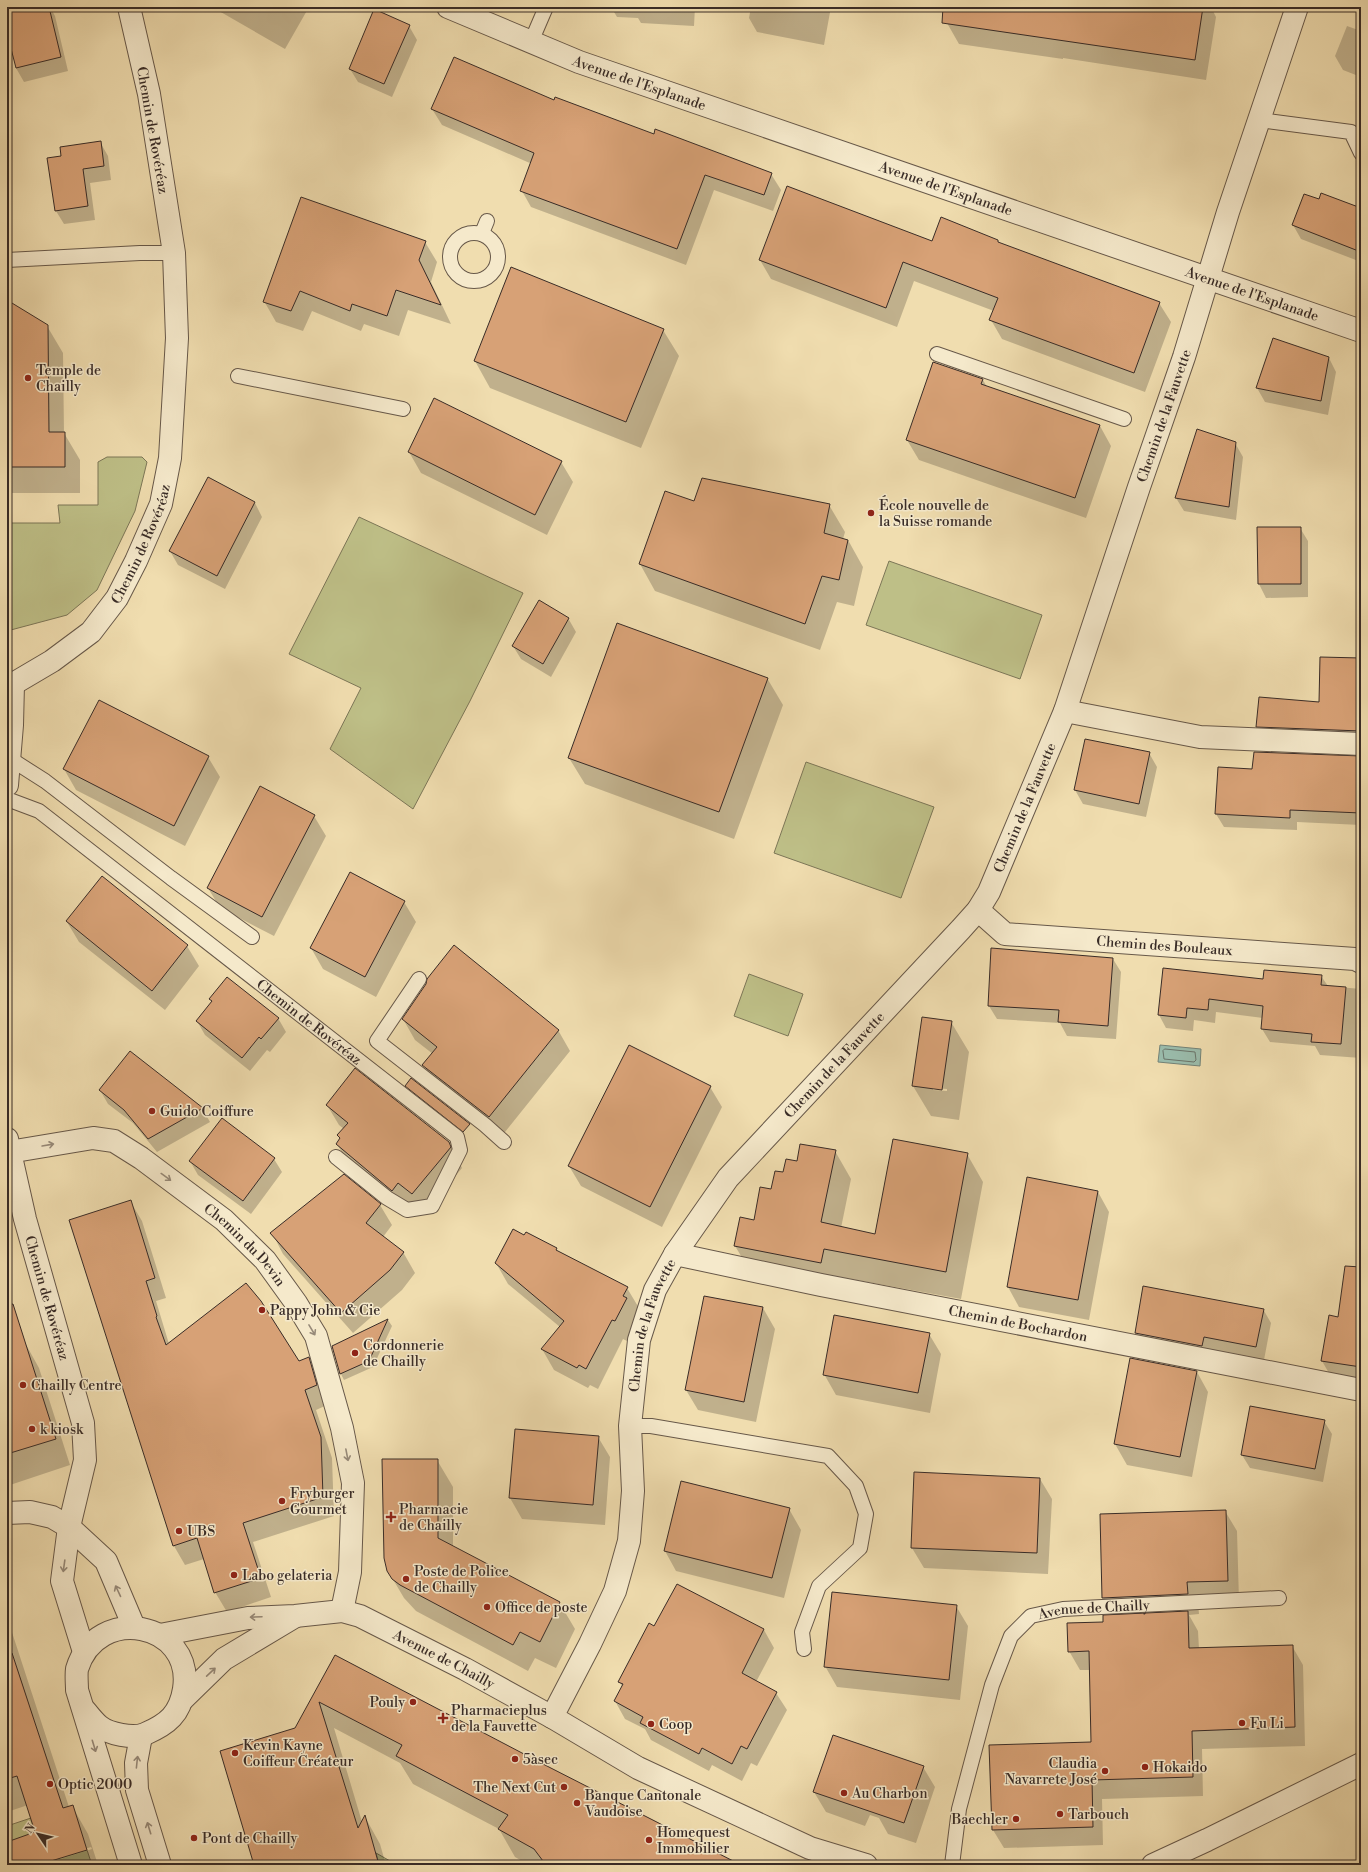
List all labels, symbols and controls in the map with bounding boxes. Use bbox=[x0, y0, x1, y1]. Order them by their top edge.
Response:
street label: Avenue de l'Esplanade bbox=[569, 52, 708, 115]
street label: Chemin de Rovéréaz bbox=[132, 65, 172, 195]
street label: Avenue de l'Esplanade bbox=[875, 158, 1015, 220]
street label: Avenue de l'Esplanade bbox=[1182, 263, 1321, 326]
street label: Chemin de la Fauvette bbox=[1133, 348, 1196, 485]
place label: Temple de Chailly bbox=[36, 362, 101, 396]
marker: Temple de Chailly bbox=[23, 373, 33, 383]
street label: Chemin de Rovéréaz bbox=[108, 483, 175, 608]
place label: École nouvelle de la Suisse romande bbox=[879, 495, 992, 531]
marker: École nouvelle de la Suisse romande bbox=[866, 508, 876, 518]
street label: Chemin de la Fauvette bbox=[990, 740, 1061, 876]
street label: Chemin des Bouleaux bbox=[1096, 933, 1234, 960]
street label: Chemin de Rovéréaz bbox=[252, 976, 365, 1070]
street label: Chemin de la Fauvette bbox=[781, 1008, 889, 1122]
place label: Guido Coiffure bbox=[160, 1103, 254, 1121]
marker: Guido Coiffure bbox=[147, 1106, 157, 1116]
one-way arrow bbox=[41, 1141, 54, 1149]
one-way arrow bbox=[160, 1172, 171, 1181]
street label: Chemin du Devin bbox=[200, 1200, 289, 1291]
street label: Chemin de Rovéréaz bbox=[20, 1234, 73, 1363]
street label: Chemin de la Fauvette bbox=[626, 1256, 681, 1393]
place label: Pappy John & Cie bbox=[270, 1302, 380, 1320]
street label: Chemin de Bochardon bbox=[947, 1302, 1090, 1347]
marker: Pappy John & Cie bbox=[257, 1305, 267, 1315]
one-way arrow bbox=[309, 1324, 317, 1336]
place label: Cordonnerie de Chailly bbox=[363, 1337, 444, 1371]
marker: Cordonnerie de Chailly bbox=[350, 1348, 360, 1358]
place label: Chailly Centre bbox=[31, 1377, 122, 1395]
marker: Chailly Centre bbox=[18, 1380, 28, 1390]
place label: k kiosk bbox=[40, 1421, 84, 1439]
marker: k kiosk bbox=[27, 1424, 37, 1434]
one-way arrow bbox=[344, 1448, 352, 1461]
place label: Fryburger Gourmet bbox=[290, 1485, 355, 1519]
marker: Fryburger Gourmet bbox=[277, 1496, 287, 1506]
place label: Pharmacie de Chailly bbox=[399, 1501, 468, 1535]
marker: Pharmacie de Chailly bbox=[386, 1512, 396, 1522]
place label: UBS bbox=[187, 1523, 215, 1541]
marker: UBS bbox=[174, 1526, 184, 1536]
one-way arrow bbox=[60, 1559, 68, 1572]
place label: Poste de Police de Chailly bbox=[414, 1563, 509, 1597]
place label: Labo gelateria bbox=[242, 1567, 333, 1585]
marker: Labo gelateria bbox=[229, 1570, 239, 1580]
marker: Poste de Police de Chailly bbox=[401, 1574, 411, 1584]
one-way arrow bbox=[114, 1586, 121, 1598]
street label: Avenue de Chailly bbox=[1036, 1597, 1150, 1624]
place label: Office de poste bbox=[495, 1599, 588, 1617]
marker: Office de poste bbox=[482, 1602, 492, 1612]
one-way arrow bbox=[250, 1614, 263, 1621]
street label: Avenue de Chailly bbox=[389, 1626, 498, 1694]
one-way arrow bbox=[206, 1667, 216, 1677]
place label: Pouly bbox=[370, 1694, 405, 1712]
marker: Pouly bbox=[408, 1697, 418, 1707]
place label: Pharmacieplus de la Fauvette bbox=[451, 1702, 547, 1736]
marker: Pharmacieplus de la Fauvette bbox=[438, 1713, 448, 1723]
place label: Fu Li bbox=[1250, 1715, 1284, 1733]
place label: Coop bbox=[659, 1716, 692, 1734]
marker: Fu Li bbox=[1237, 1718, 1247, 1728]
marker: Coop bbox=[646, 1719, 656, 1729]
place label: Kevin Kayne Coiffeur Créateur bbox=[243, 1737, 354, 1771]
one-way arrow bbox=[91, 1739, 98, 1752]
marker: Kevin Kayne Coiffeur Créateur bbox=[230, 1748, 240, 1758]
place label: 5àsec bbox=[523, 1751, 558, 1769]
marker: 5àsec bbox=[510, 1754, 520, 1764]
place label: Claudia Navarrete José bbox=[1005, 1755, 1098, 1789]
one-way arrow bbox=[133, 1756, 141, 1769]
place label: Hokaido bbox=[1153, 1759, 1207, 1777]
marker: Hokaido bbox=[1140, 1762, 1150, 1772]
marker: Claudia Navarrete José bbox=[1100, 1766, 1110, 1776]
place label: Optic 2000 bbox=[58, 1776, 132, 1794]
marker: Optic 2000 bbox=[45, 1779, 55, 1789]
place label: The Next Cut bbox=[473, 1779, 556, 1797]
marker: The Next Cut bbox=[559, 1782, 569, 1792]
place label: Au Charbon bbox=[851, 1785, 928, 1803]
place label: Banque Cantonale Vaudoise bbox=[584, 1787, 701, 1821]
marker: Au Charbon bbox=[839, 1788, 849, 1798]
marker: Banque Cantonale Vaudoise bbox=[572, 1798, 582, 1808]
place label: Tarbouch bbox=[1068, 1806, 1130, 1824]
marker: Tarbouch bbox=[1055, 1809, 1065, 1819]
place label: Baechler bbox=[950, 1811, 1008, 1829]
north arrow bbox=[18, 1814, 58, 1854]
marker: Baechler bbox=[1011, 1814, 1021, 1824]
text: N bbox=[22, 1821, 39, 1836]
one-way arrow bbox=[145, 1821, 152, 1834]
place label: Homequest Immobilier bbox=[657, 1824, 730, 1858]
place label: Pont de Chailly bbox=[202, 1830, 298, 1848]
marker: Pont de Chailly bbox=[189, 1833, 199, 1843]
marker: Homequest Immobilier bbox=[644, 1835, 654, 1845]

